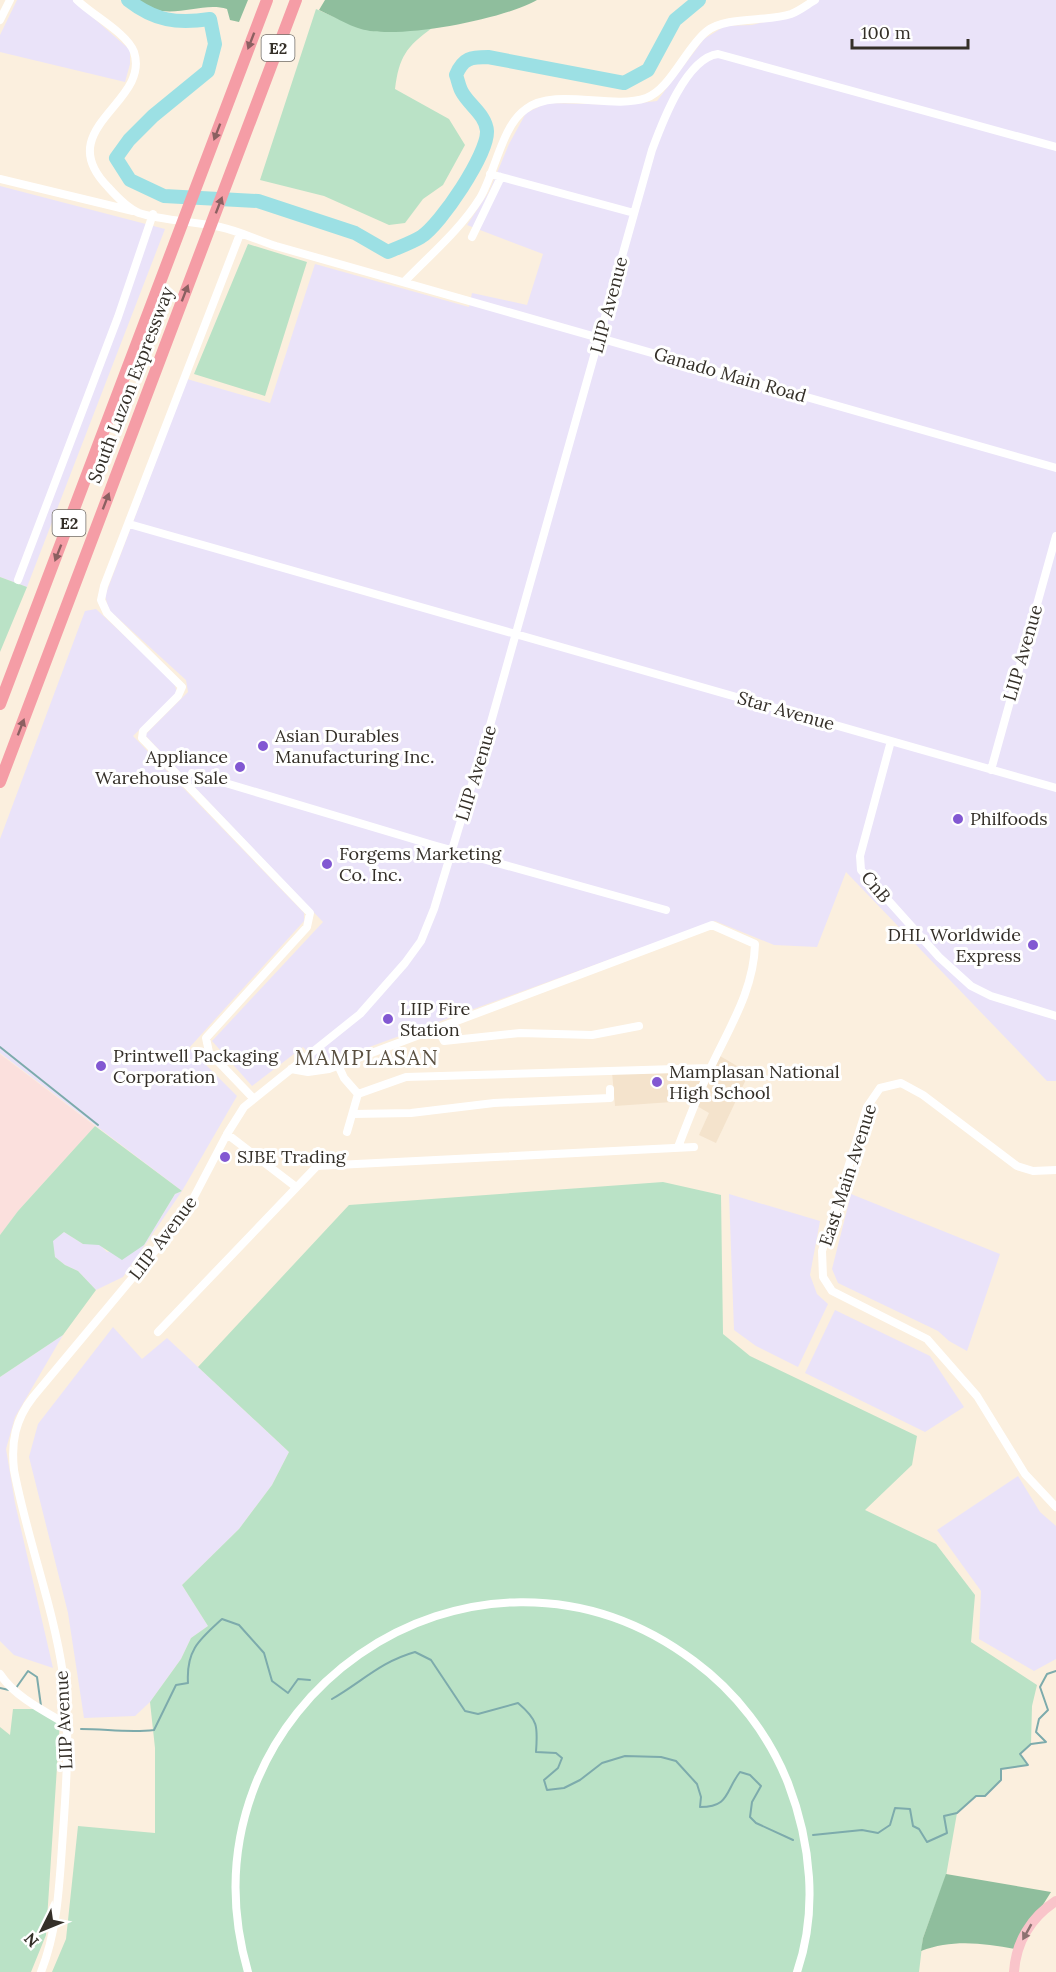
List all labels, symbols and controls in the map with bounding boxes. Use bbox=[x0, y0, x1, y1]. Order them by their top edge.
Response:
scale bar bbox=[852, 12, 968, 50]
text: 100 m bbox=[861, 21, 911, 44]
one-way arrow bbox=[246, 32, 255, 50]
road number: E2 bbox=[262, 35, 294, 61]
one-way arrow bbox=[211, 123, 221, 141]
one-way arrow bbox=[214, 195, 224, 213]
street label: LIIP Avenue bbox=[585, 254, 633, 356]
street label: South Luzon Expressway bbox=[82, 283, 179, 486]
one-way arrow bbox=[181, 283, 191, 301]
street label: Ganado Main Road bbox=[651, 342, 809, 407]
one-way arrow bbox=[102, 492, 112, 510]
road number: E2 bbox=[52, 510, 86, 536]
one-way arrow bbox=[52, 544, 62, 562]
street label: LIIP Avenue bbox=[998, 602, 1047, 704]
street label: Star Avenue bbox=[735, 686, 838, 735]
one-way arrow bbox=[17, 718, 26, 736]
street label: LIIP Avenue bbox=[450, 722, 501, 824]
place label: Asian Durables Manufacturing Inc. bbox=[274, 724, 434, 768]
marker: Asian Durables Manufacturing Inc. bbox=[256, 739, 270, 753]
place label: Appliance Warehouse Sale bbox=[95, 745, 228, 789]
marker: Appliance Warehouse Sale bbox=[233, 760, 247, 774]
place label: Philfoods bbox=[970, 807, 1048, 830]
marker: Philfoods bbox=[951, 812, 965, 826]
place label: Forgems Marketing Co. Inc. bbox=[339, 842, 502, 886]
marker: Forgems Marketing Co. Inc. bbox=[320, 857, 334, 871]
street label: CnB bbox=[856, 866, 896, 907]
place label: DHL Worldwide Express bbox=[888, 923, 1021, 967]
marker: DHL Worldwide Express bbox=[1026, 938, 1040, 952]
place label: LIIP Fire Station bbox=[400, 997, 471, 1041]
marker: LIIP Fire Station bbox=[381, 1012, 395, 1026]
place label: Printwell Packaging Corporation bbox=[113, 1044, 279, 1088]
district label: MAMPLASAN bbox=[295, 1044, 439, 1071]
marker: Printwell Packaging Corporation bbox=[94, 1059, 108, 1073]
place label: Mamplasan National High School bbox=[669, 1060, 840, 1104]
marker: Mamplasan National High School bbox=[650, 1075, 664, 1089]
street label: East Main Avenue bbox=[814, 1101, 881, 1249]
place label: SJBE Trading bbox=[237, 1145, 347, 1168]
marker: SJBE Trading bbox=[218, 1150, 232, 1164]
street label: LIIP Avenue bbox=[124, 1191, 202, 1284]
street label: LIIP Avenue bbox=[49, 1670, 78, 1770]
north arrow bbox=[12, 1900, 72, 1960]
one-way arrow bbox=[1022, 1923, 1032, 1940]
text: N bbox=[19, 1929, 43, 1952]

